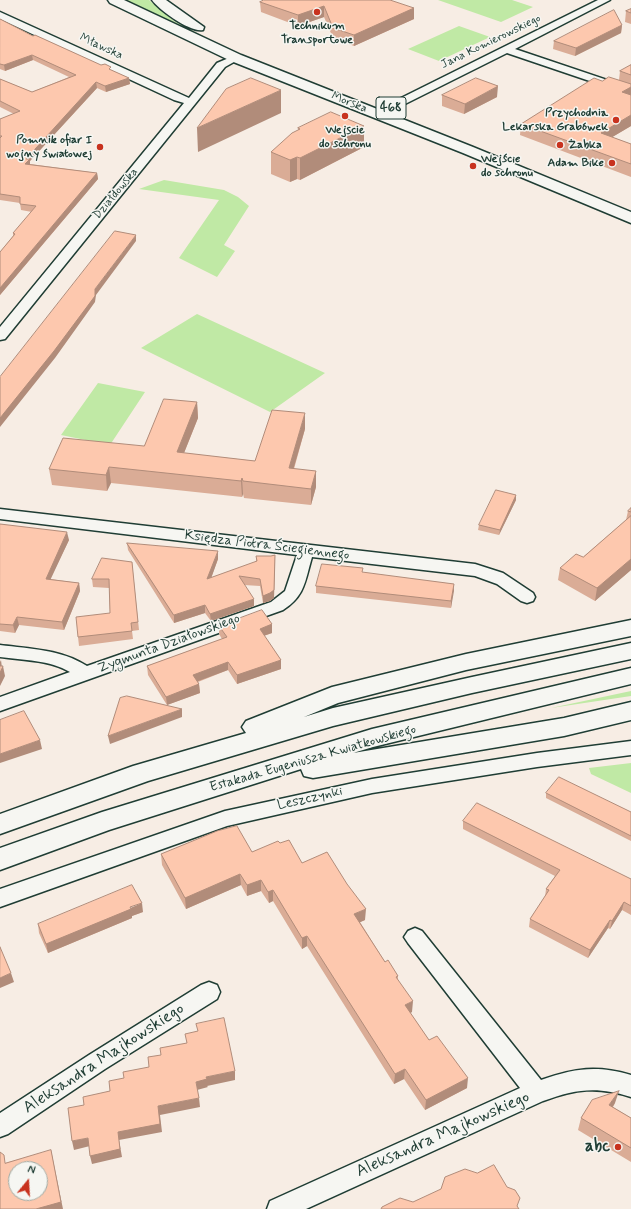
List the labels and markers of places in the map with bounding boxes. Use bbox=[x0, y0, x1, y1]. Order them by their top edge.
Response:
marker: Technikum Transportowe bbox=[312, 7, 322, 17]
place label: Technikum Transportowe bbox=[281, 19, 353, 47]
place label: Przychodnia Lekarska Grabówek bbox=[502, 106, 608, 134]
marker: Wejscie do schronu bbox=[340, 111, 350, 121]
marker: Przychodnia Lekarska Grabówek bbox=[611, 115, 621, 125]
place label: Wejscie do schronu bbox=[319, 123, 371, 151]
place label: Pomnik ofiar I wojny światowej bbox=[6, 133, 92, 161]
place label: Żabka bbox=[568, 138, 602, 152]
marker: Żabka bbox=[555, 140, 565, 150]
marker: Pomnik ofiar I wojny światowej bbox=[95, 142, 105, 152]
place label: Wejście do schronu bbox=[481, 152, 533, 180]
place label: Adam Bike bbox=[548, 156, 604, 170]
marker: Adam Bike bbox=[607, 158, 617, 168]
marker: Wejście do schronu bbox=[468, 161, 478, 171]
place label: abc bbox=[585, 1137, 610, 1157]
marker: abc bbox=[613, 1142, 623, 1152]

